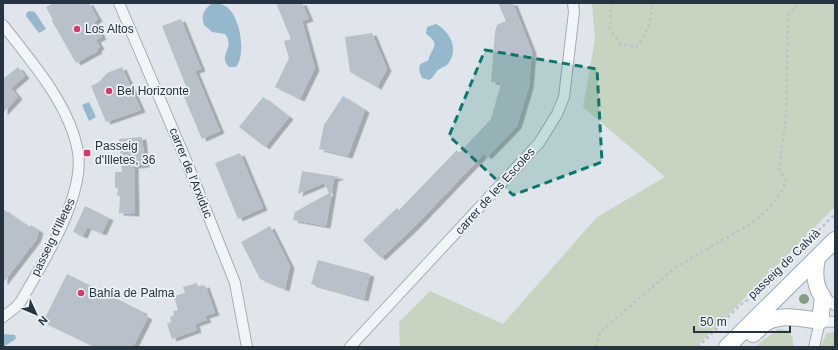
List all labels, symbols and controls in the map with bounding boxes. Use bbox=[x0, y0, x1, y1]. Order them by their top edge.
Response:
place label: Los Altos bbox=[85, 22, 134, 36]
marker: Los Altos bbox=[72, 24, 82, 34]
place label: Bel Horizonte bbox=[117, 84, 189, 98]
marker: Bel Horizonte bbox=[104, 86, 114, 96]
street label: carrer de l'Arxiduc bbox=[166, 126, 216, 220]
place label: Passeig d'Illetes, 36 bbox=[95, 139, 156, 167]
street label: carrer de les Escoles bbox=[452, 145, 538, 237]
marker: Passeig d'Illetes, 36 bbox=[82, 148, 92, 158]
street label: passeig d'Illetes bbox=[28, 196, 78, 278]
street label: passeig de Calvià bbox=[745, 226, 823, 302]
place label: Bahía de Palma bbox=[89, 286, 175, 300]
marker: Bahía de Palma bbox=[76, 288, 86, 298]
north arrow bbox=[16, 294, 56, 334]
scale bar bbox=[694, 308, 790, 334]
text: N bbox=[36, 314, 50, 328]
text: 50 m bbox=[700, 315, 727, 329]

